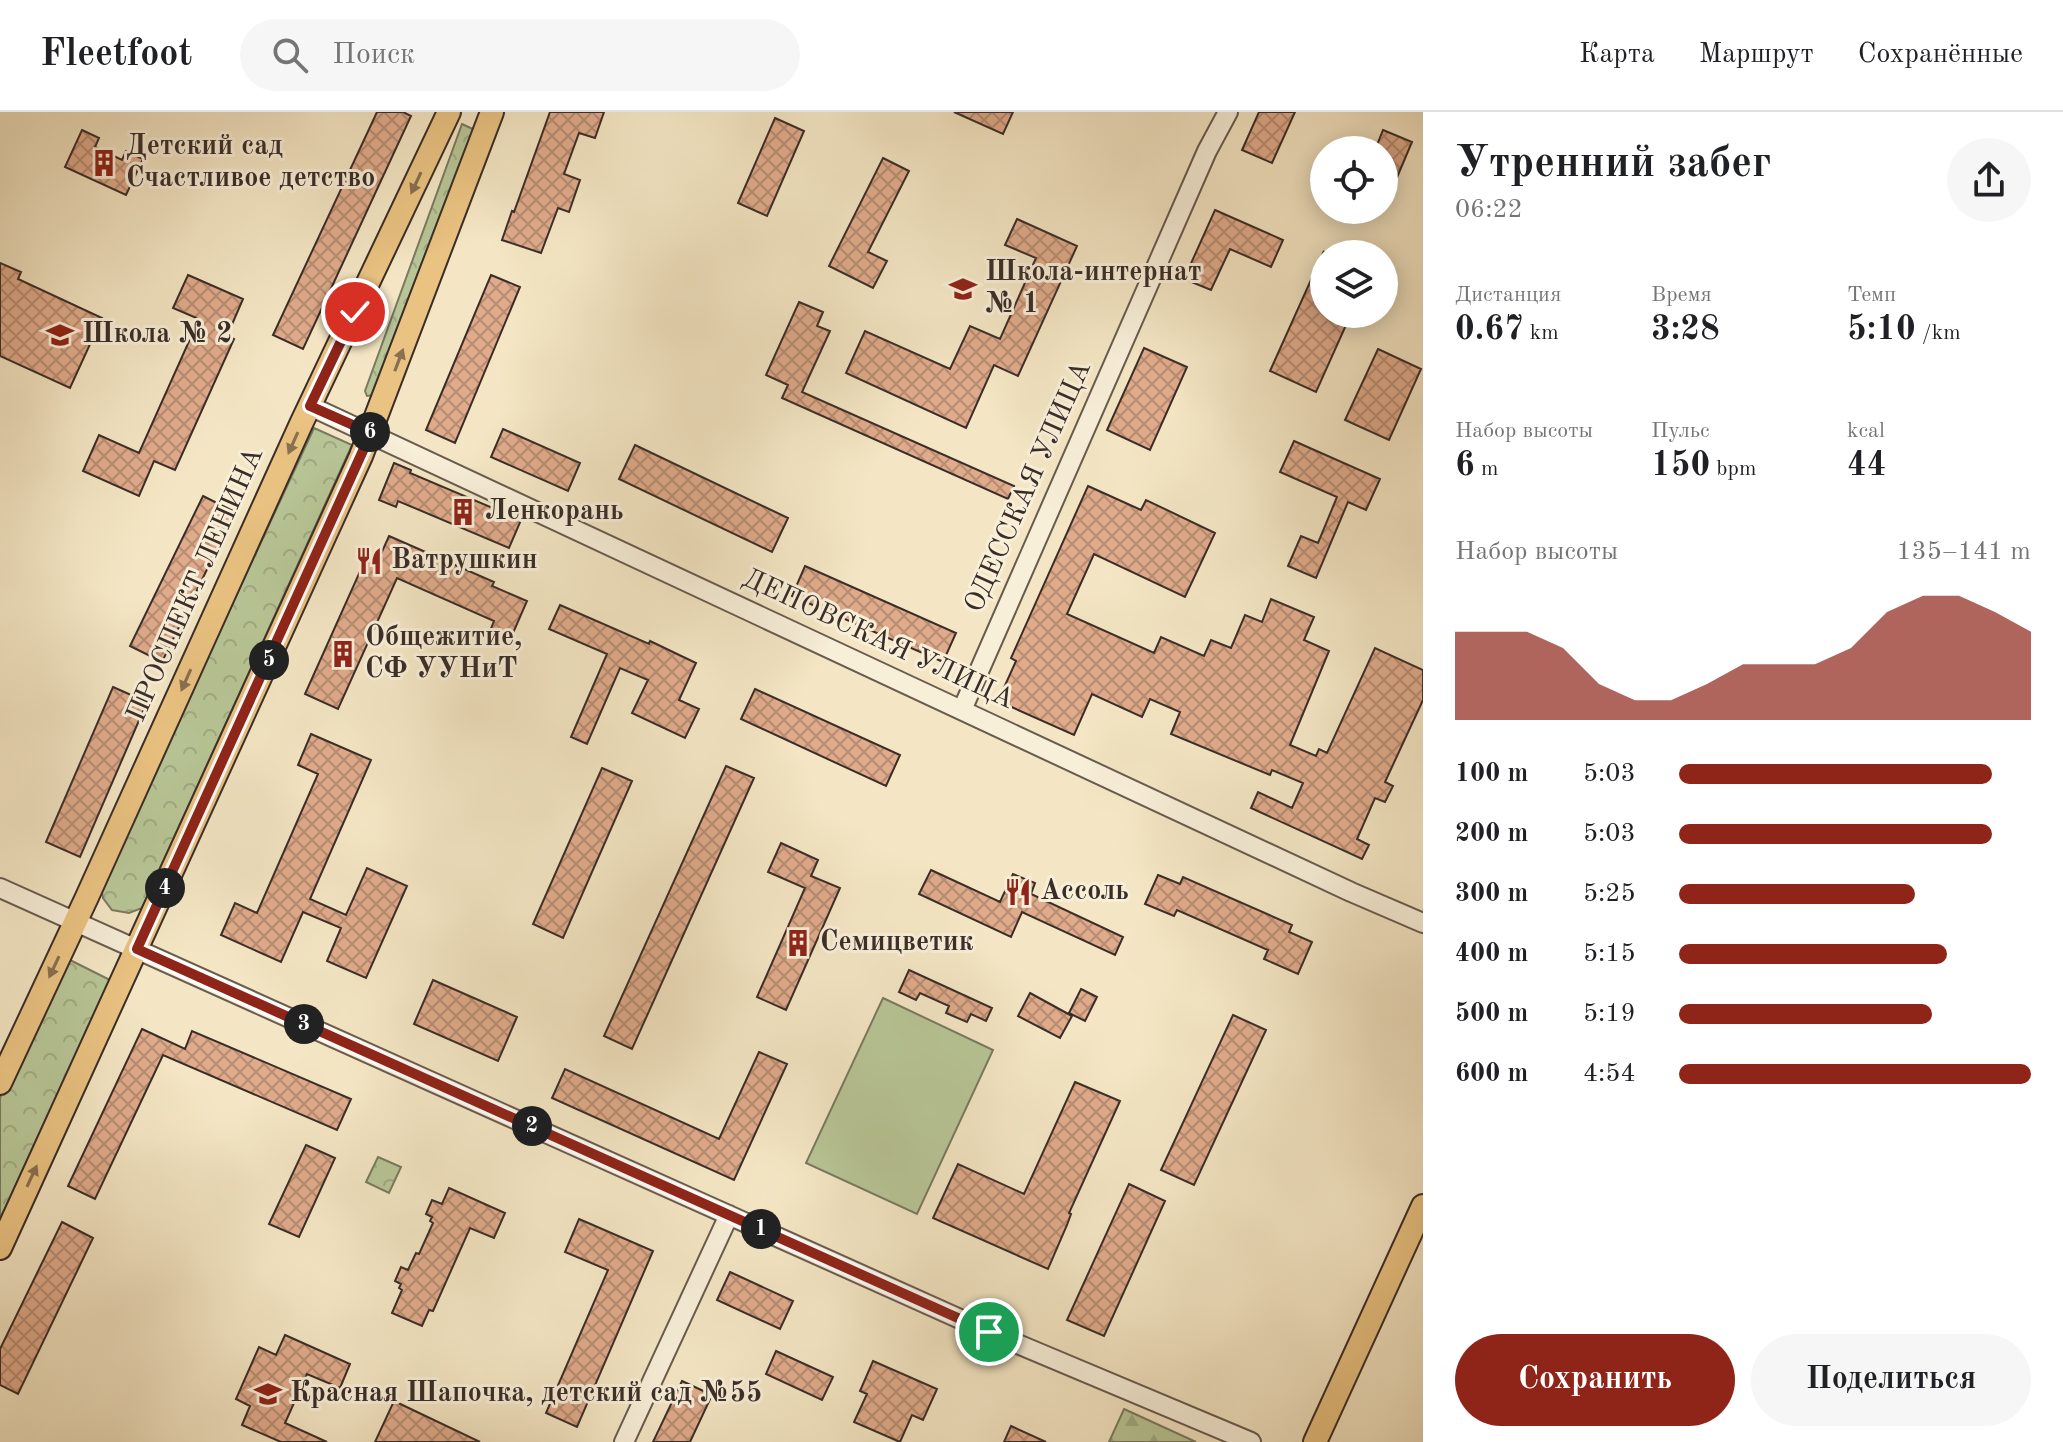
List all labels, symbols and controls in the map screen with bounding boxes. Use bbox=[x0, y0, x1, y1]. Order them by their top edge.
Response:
search box bbox=[240, 19, 800, 91]
icon: search bbox=[268, 33, 312, 77]
text: Fleetfoot bbox=[40, 36, 192, 74]
text: Поиск bbox=[332, 40, 415, 70]
text: Карта bbox=[1579, 41, 1655, 69]
text: Маршрут bbox=[1699, 41, 1814, 69]
text: Сохранённые bbox=[1858, 41, 2023, 69]
place label: Детский сад Счастливое детство bbox=[126, 133, 375, 193]
map controls bbox=[1310, 136, 1398, 328]
button: locate bbox=[1310, 136, 1398, 224]
button: share bbox=[1947, 138, 2031, 222]
text: Утренний забег bbox=[1455, 142, 1771, 186]
building icon: Детский сад Счастливое детство bbox=[89, 148, 119, 178]
one-way arrow bbox=[409, 171, 423, 194]
text: 06:22 bbox=[1455, 197, 1523, 223]
button: layers bbox=[1310, 240, 1398, 328]
place label: Школа-интернат № 1 bbox=[985, 259, 1201, 319]
school or university icon: Школа-интернат № 1 bbox=[948, 274, 978, 304]
pin bbox=[321, 278, 389, 346]
text: Дистанция bbox=[1455, 284, 1561, 306]
text: Время bbox=[1651, 284, 1712, 306]
text: Темп bbox=[1847, 284, 1896, 306]
icon: check bbox=[333, 290, 377, 334]
text: 0.67 bbox=[1455, 313, 1524, 347]
text: 3:28 bbox=[1651, 313, 1720, 347]
text: 5:10 bbox=[1847, 313, 1916, 347]
school or university icon: Школа № 2 bbox=[45, 320, 75, 350]
place label: Школа № 2 bbox=[82, 320, 232, 349]
text: km bbox=[1524, 322, 1559, 344]
text: /km bbox=[1916, 322, 1961, 344]
one-way arrow bbox=[393, 348, 405, 372]
street label: ОДЕССКАЯ УЛИЦА bbox=[961, 357, 1097, 617]
pin: 6 bbox=[350, 412, 390, 452]
text: Набор высоты bbox=[1455, 420, 1593, 442]
text: Пульс bbox=[1651, 420, 1710, 442]
text: kcal bbox=[1847, 420, 1885, 442]
text: 6 bbox=[364, 421, 376, 443]
one-way arrow bbox=[286, 431, 300, 455]
street label: ПРОСПЕКТ ЛЕНИНА bbox=[123, 444, 269, 726]
text: 6 bbox=[1455, 449, 1475, 483]
text: 150 bbox=[1651, 449, 1710, 483]
text: 44 bbox=[1847, 449, 1886, 483]
text: m bbox=[1475, 458, 1498, 480]
text: bpm bbox=[1710, 458, 1756, 480]
building icon: Ленкорань bbox=[448, 497, 478, 527]
place label: Ленкорань bbox=[485, 498, 624, 526]
text: Набор высоты bbox=[1455, 539, 1618, 565]
text: 135–141 m bbox=[1896, 539, 2031, 565]
restaurant icon: Ватрушкин bbox=[354, 546, 384, 576]
place label: Ватрушкин bbox=[391, 547, 538, 575]
street label: ДЕПОВСКАЯ УЛИЦА bbox=[738, 565, 1018, 715]
place label: Общежитие, СФ УУНиТ bbox=[365, 623, 522, 684]
building icon: Общежитие, СФ УУНиТ bbox=[328, 639, 358, 669]
pin: 5 bbox=[249, 640, 289, 680]
text: 5 bbox=[263, 649, 275, 671]
one-way arrow bbox=[179, 668, 192, 691]
text: 100 m bbox=[1455, 761, 1528, 787]
text: 5:03 bbox=[1583, 761, 1636, 787]
text: 200 m bbox=[1455, 821, 1528, 847]
text: 5:03 bbox=[1583, 821, 1636, 847]
pin: 4 bbox=[145, 868, 185, 908]
text: 4 bbox=[159, 877, 171, 899]
restaurant icon: Ассоль bbox=[1003, 877, 1033, 907]
place label: Ассоль bbox=[1040, 878, 1129, 906]
text: 300 m bbox=[1455, 881, 1528, 907]
text: 5:25 bbox=[1583, 881, 1636, 907]
building icon: Семицветик bbox=[783, 928, 813, 958]
place label: Семицветик bbox=[820, 928, 974, 957]
text: 400 m bbox=[1455, 941, 1528, 967]
text: 5:15 bbox=[1583, 941, 1636, 967]
one-way arrow bbox=[47, 955, 61, 979]
text: 500 m bbox=[1455, 1001, 1528, 1027]
text: 5:19 bbox=[1583, 1001, 1636, 1027]
pin: 3 bbox=[284, 1004, 324, 1044]
text: 3 bbox=[298, 1013, 310, 1035]
text: 600 m bbox=[1455, 1061, 1528, 1087]
text: 4:54 bbox=[1583, 1061, 1636, 1087]
pin: 2 bbox=[512, 1106, 552, 1146]
text: 2 bbox=[526, 1115, 538, 1137]
one-way arrow bbox=[25, 1165, 39, 1188]
pin: 1 bbox=[741, 1209, 781, 1249]
text: 1 bbox=[755, 1218, 767, 1240]
pin bbox=[955, 1298, 1023, 1366]
icon: arrive bbox=[967, 1310, 1011, 1354]
button: Сохранить bbox=[1455, 1334, 1735, 1426]
button: Поделиться bbox=[1751, 1334, 2031, 1426]
school or university icon: Красная Шапочка, детский сад №55 bbox=[253, 1379, 283, 1409]
place label: Красная Шапочка, детский сад №55 bbox=[290, 1379, 762, 1408]

